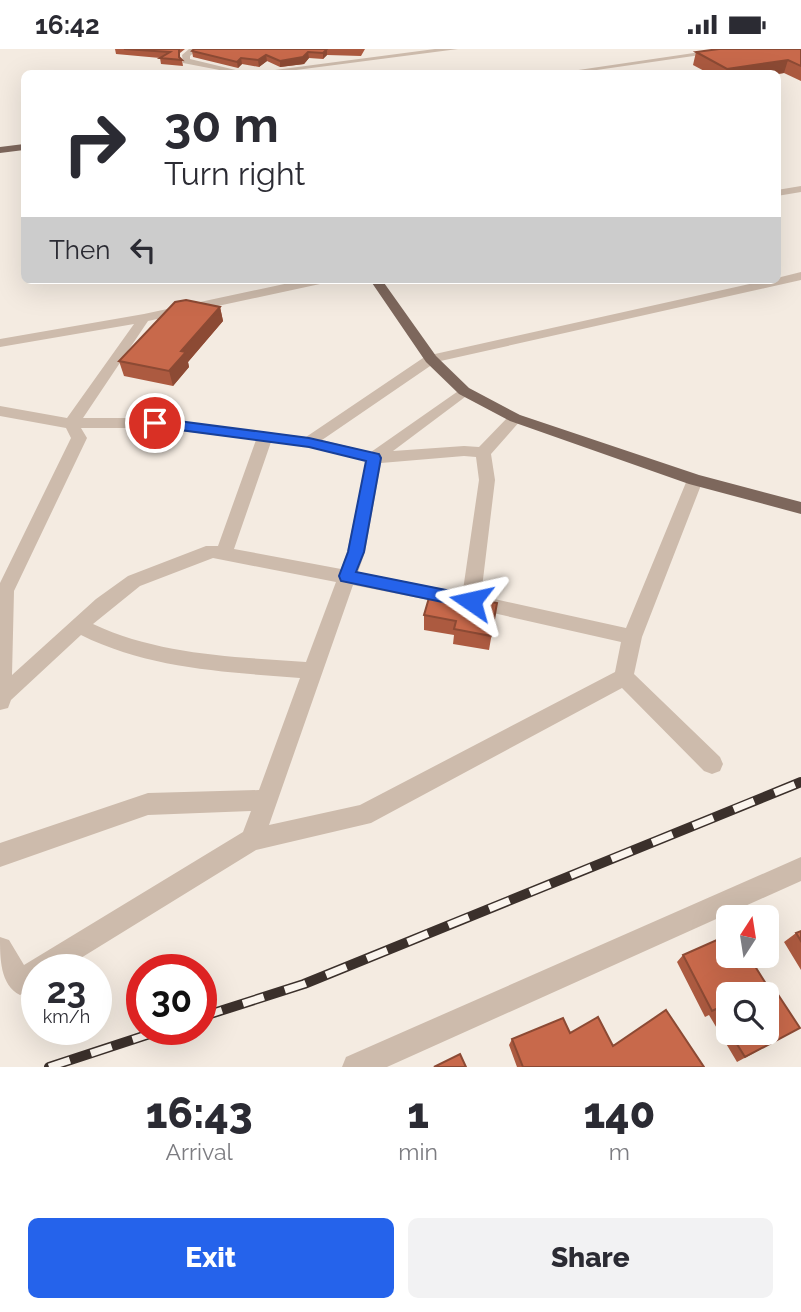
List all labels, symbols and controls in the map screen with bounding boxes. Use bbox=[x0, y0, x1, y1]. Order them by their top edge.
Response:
text: 16:42 bbox=[35, 10, 100, 40]
text: 30 m bbox=[164, 96, 279, 153]
icon: right bbox=[49, 98, 140, 189]
text: Turn right bbox=[164, 155, 305, 192]
icon: left bbox=[124, 231, 162, 269]
text: Then bbox=[49, 235, 110, 265]
pin bbox=[125, 393, 185, 453]
icon: arrive bbox=[136, 404, 174, 442]
position arrow bbox=[434, 564, 508, 638]
north arrow bbox=[716, 905, 779, 968]
map controls bbox=[716, 905, 779, 1045]
speed limit sign: 30 bbox=[126, 954, 217, 1045]
text: 23 bbox=[47, 970, 86, 1011]
button: search bbox=[716, 982, 779, 1045]
text: km/h bbox=[43, 1006, 90, 1027]
text: 16:43 bbox=[146, 1089, 253, 1138]
text: 1 bbox=[407, 1089, 429, 1138]
text: 140 bbox=[584, 1089, 655, 1138]
text: Arrival bbox=[165, 1138, 233, 1165]
text: min bbox=[398, 1138, 438, 1165]
text: m bbox=[609, 1138, 630, 1165]
button: Exit bbox=[28, 1218, 394, 1298]
button: Share bbox=[408, 1218, 773, 1298]

